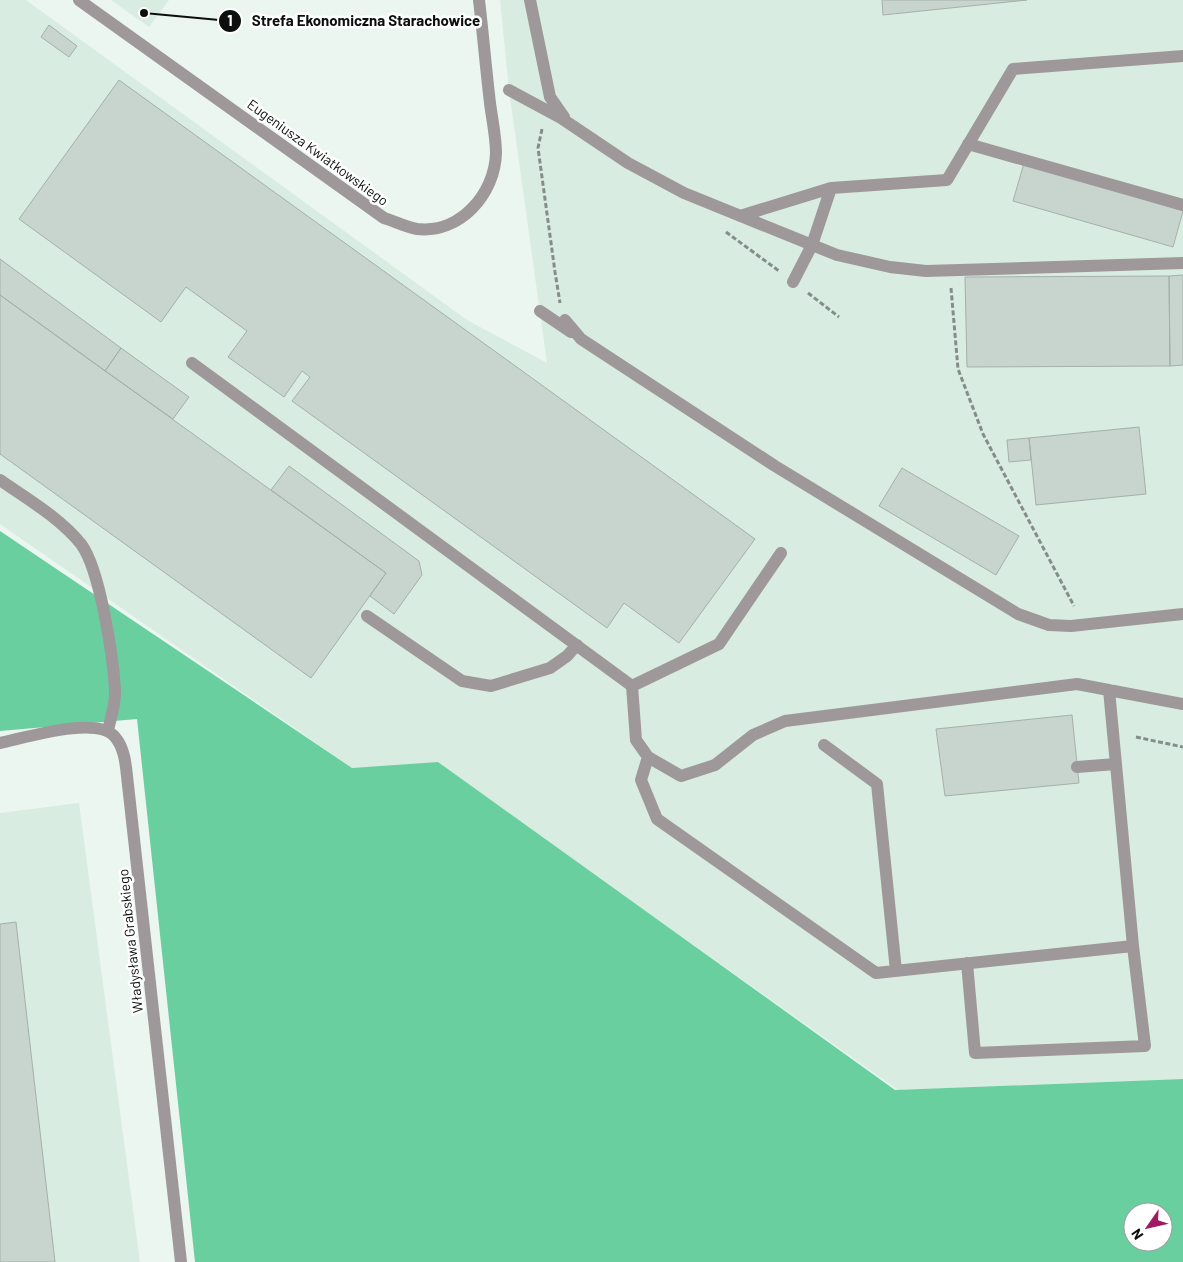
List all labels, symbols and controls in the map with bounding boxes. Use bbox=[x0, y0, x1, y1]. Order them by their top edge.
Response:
callout: Strefa Ekonomiczna Starachowice bbox=[217, 6, 490, 36]
text: 1 bbox=[227, 11, 233, 29]
text: Strefa Ekonomiczna Starachowice bbox=[252, 11, 480, 29]
street label: Eugeniusza Kwiatkowskiego bbox=[244, 95, 392, 209]
street label: Władysława Grabskiego bbox=[114, 868, 146, 1014]
north arrow bbox=[1123, 1202, 1173, 1252]
text: N bbox=[1127, 1226, 1146, 1243]

